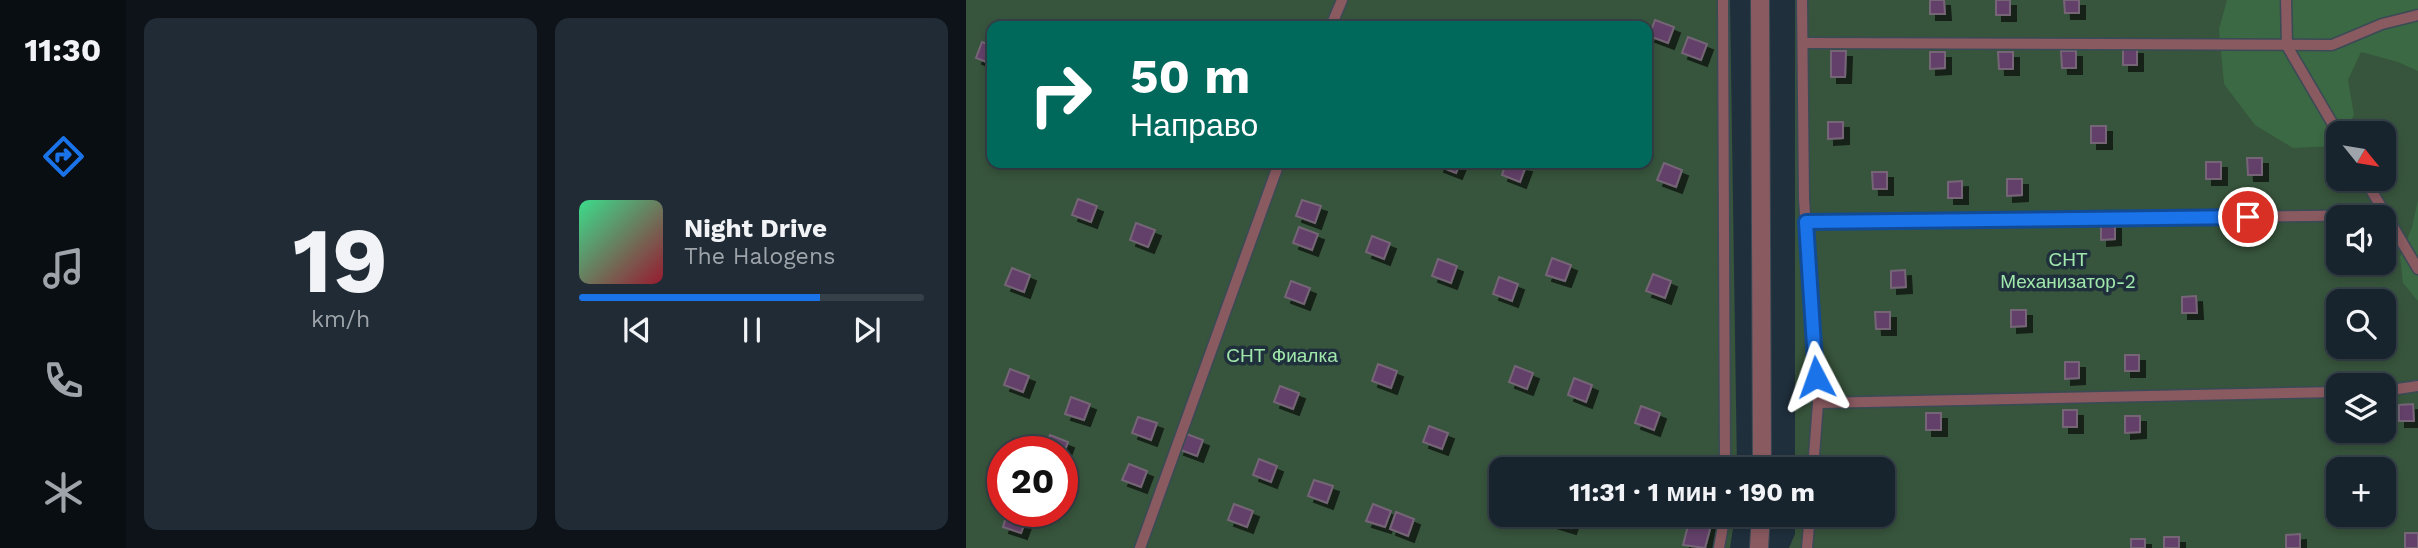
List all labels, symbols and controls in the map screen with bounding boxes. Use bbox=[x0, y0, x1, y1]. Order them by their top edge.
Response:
text: 11:30 bbox=[25, 31, 101, 69]
text: 50 m bbox=[1130, 47, 1250, 105]
icon: right bbox=[1015, 49, 1106, 140]
text: Направо bbox=[1130, 106, 1258, 144]
north arrow bbox=[2326, 121, 2396, 191]
map controls bbox=[2326, 121, 2396, 527]
icon: directions bbox=[39, 132, 88, 181]
pin bbox=[2218, 187, 2278, 247]
icon: arrive bbox=[2229, 198, 2267, 236]
button: sound bbox=[2326, 205, 2396, 275]
text: 19 bbox=[293, 207, 388, 314]
text: Night Drive bbox=[684, 213, 827, 243]
text: The Halogens bbox=[684, 243, 835, 270]
icon: music bbox=[39, 244, 88, 293]
park label: СНТ Механизатор-2 bbox=[2000, 248, 2136, 293]
button: search bbox=[2326, 289, 2396, 359]
text: km/h bbox=[311, 306, 370, 333]
icon: previous bbox=[618, 311, 656, 349]
icon: pause bbox=[733, 311, 771, 349]
icon: next bbox=[848, 311, 886, 349]
position arrow bbox=[1779, 340, 1853, 414]
park label: СНТ Фиалка bbox=[1226, 344, 1338, 367]
icon: phone bbox=[39, 356, 88, 405]
button: layers bbox=[2326, 373, 2396, 443]
speed limit sign: 20 bbox=[987, 436, 1078, 527]
button: + bbox=[2326, 457, 2396, 527]
icon: climate bbox=[39, 468, 88, 517]
text: 11:31 · 1 мин · 190 m bbox=[1569, 477, 1815, 507]

